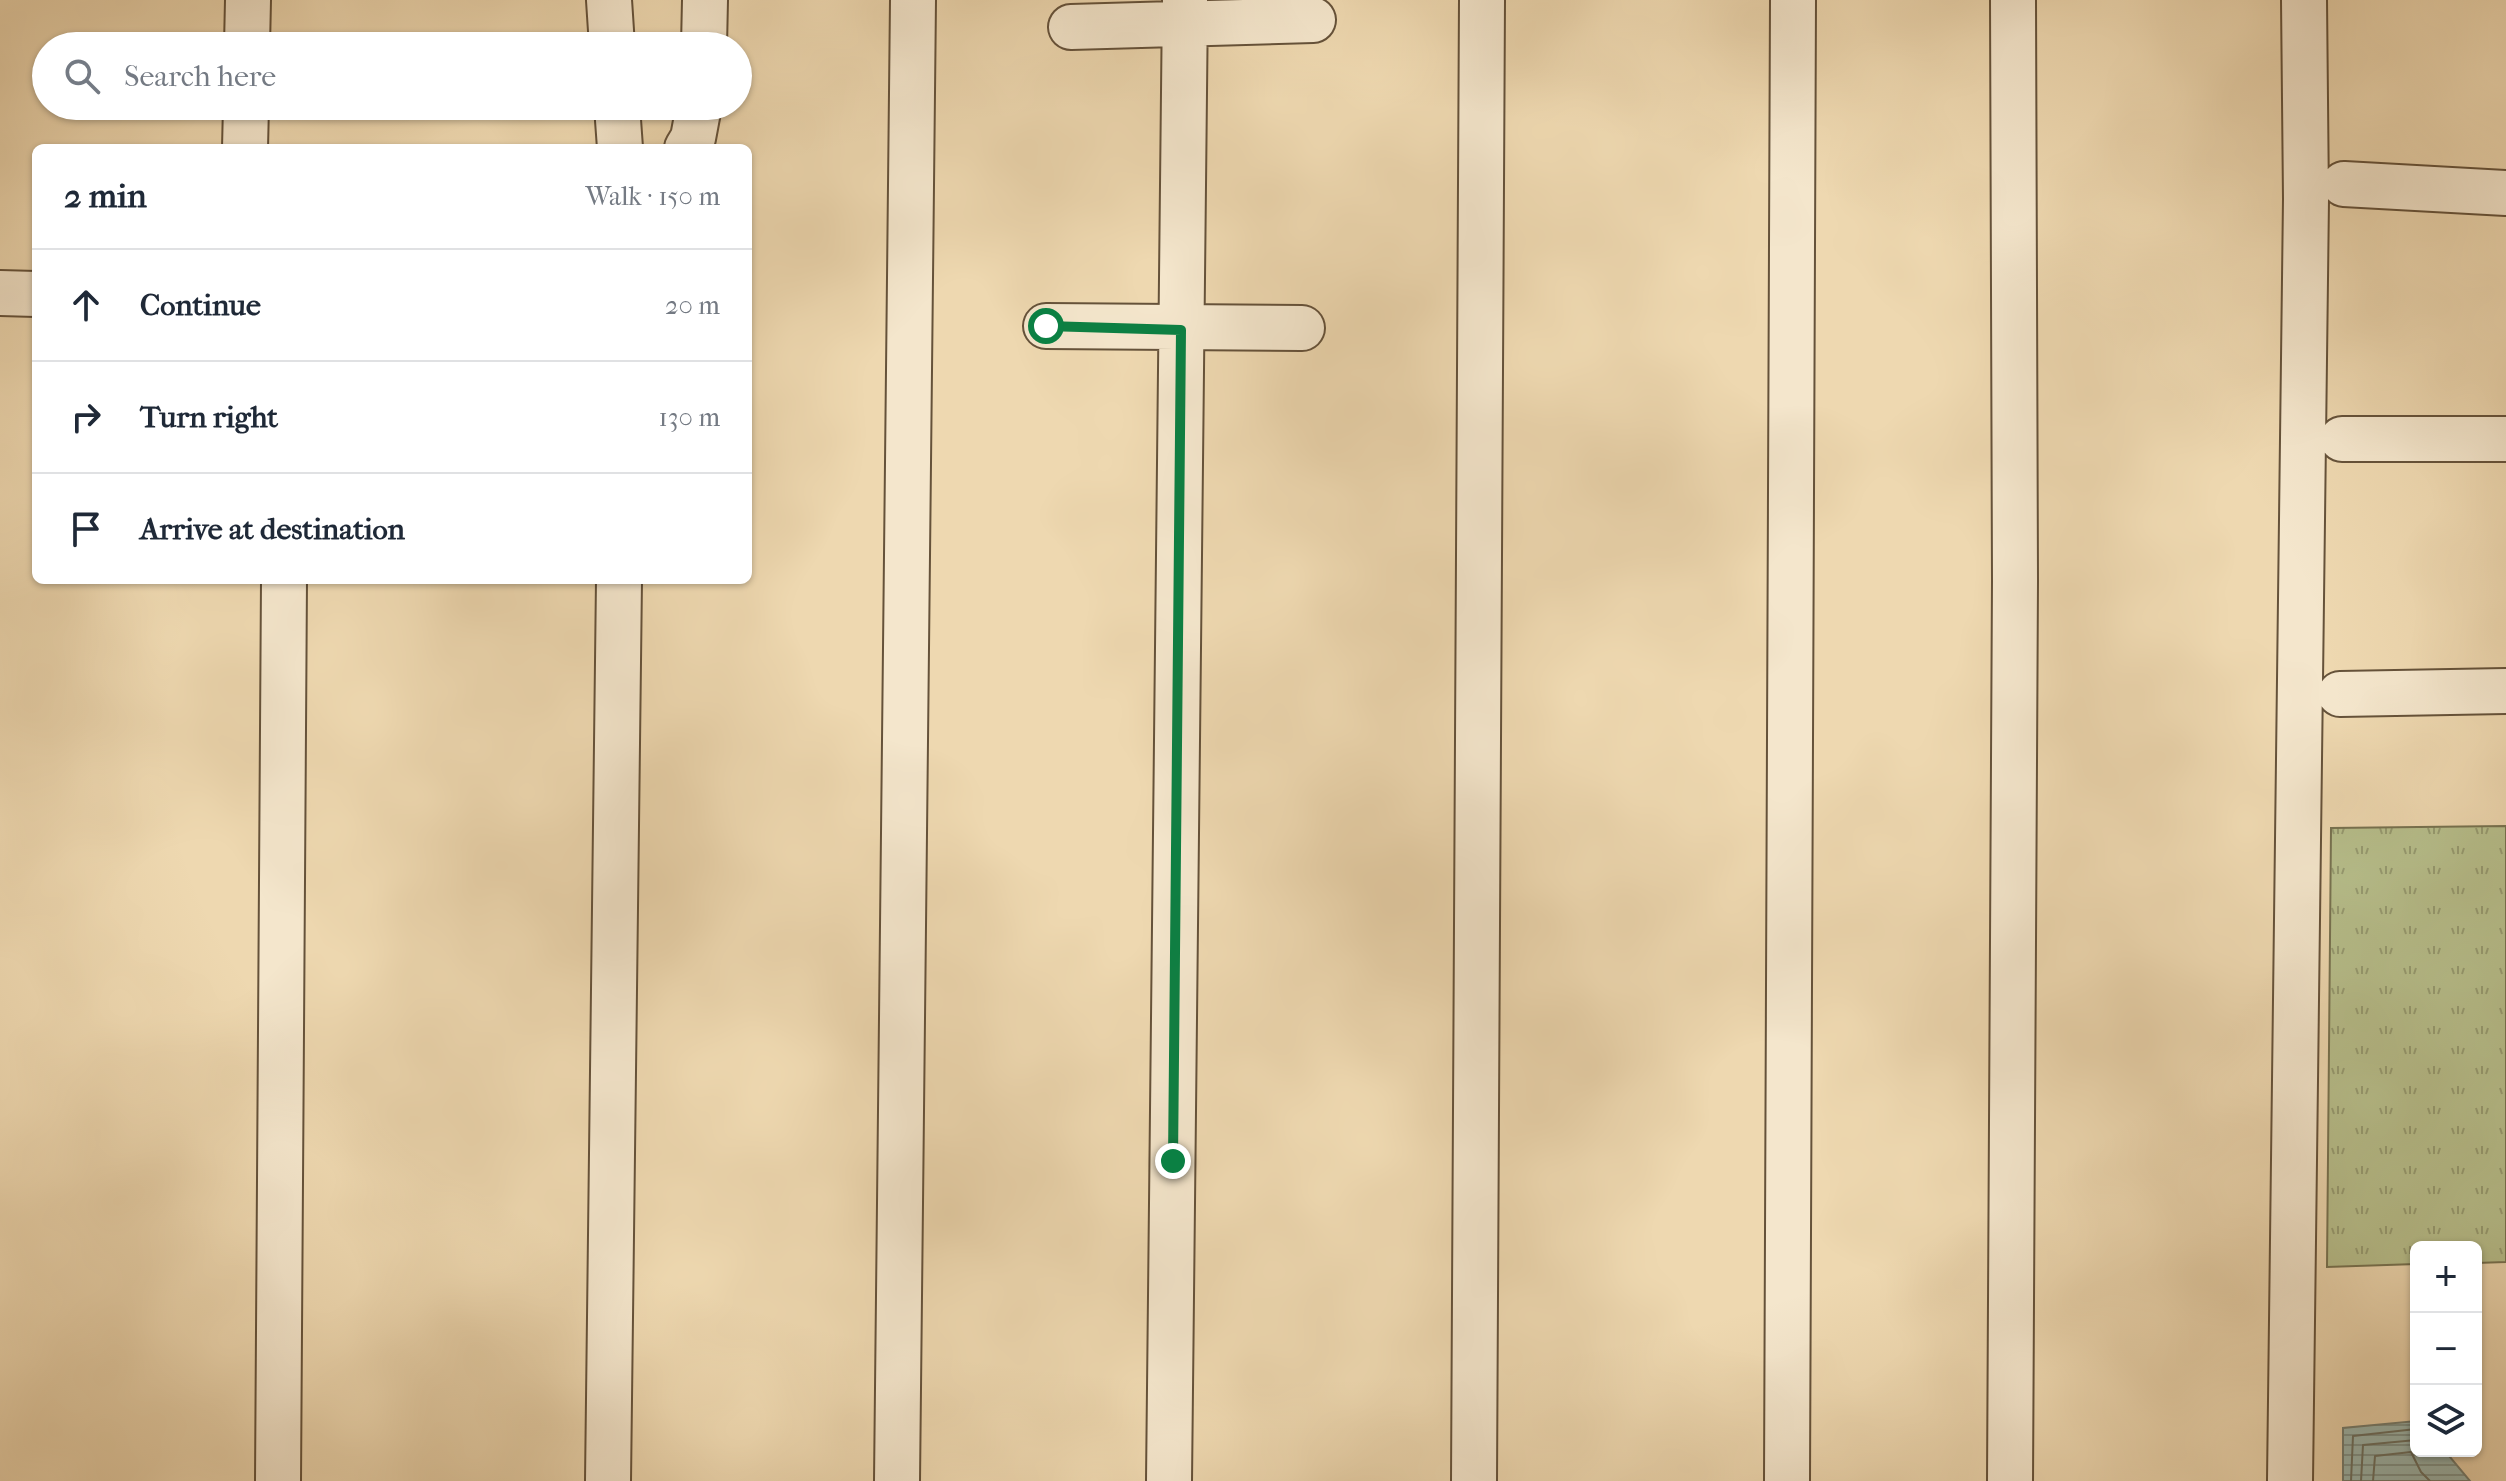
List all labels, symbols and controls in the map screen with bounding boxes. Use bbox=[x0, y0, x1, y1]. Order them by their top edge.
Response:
search box bbox=[32, 32, 752, 120]
icon: search bbox=[60, 54, 104, 98]
text: Search here bbox=[124, 59, 276, 94]
text: 2 min bbox=[64, 176, 147, 216]
text: Walk · 150 m bbox=[585, 181, 720, 212]
icon: ahead bbox=[64, 283, 108, 327]
text: Continue bbox=[140, 288, 261, 323]
text: 20 m bbox=[665, 290, 720, 321]
route start bbox=[1028, 308, 1064, 344]
icon: right bbox=[64, 395, 108, 439]
text: Turn right bbox=[140, 400, 278, 435]
text: 130 m bbox=[659, 402, 720, 433]
icon: arrive bbox=[64, 507, 108, 551]
text: Arrive at destination bbox=[140, 512, 405, 547]
route end bbox=[1155, 1143, 1191, 1179]
map controls bbox=[2410, 1241, 2482, 1457]
button: + bbox=[2410, 1241, 2482, 1313]
button: − bbox=[2410, 1313, 2482, 1385]
button: layers bbox=[2410, 1385, 2482, 1457]

